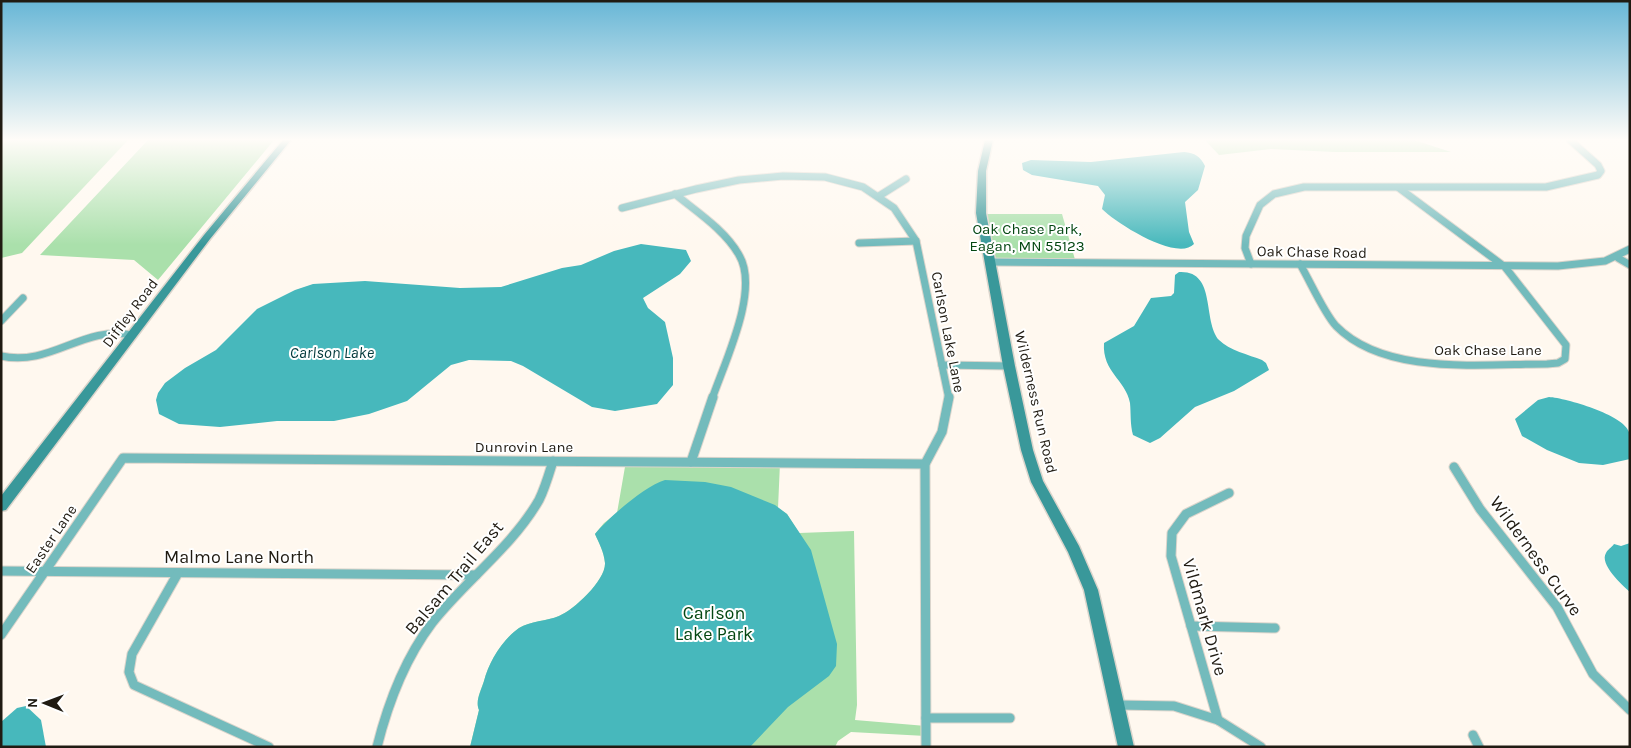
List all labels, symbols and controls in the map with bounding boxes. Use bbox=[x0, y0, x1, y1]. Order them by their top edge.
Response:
park label: Oak Chase Park, Eagan, MN 55123 bbox=[969, 220, 1085, 255]
street label: Oak Chase Road bbox=[1257, 242, 1367, 262]
street label: Carlson Lake Lane bbox=[927, 270, 969, 394]
street label: Diffley Road bbox=[98, 275, 162, 351]
street label: Wilderness Run Road bbox=[1011, 329, 1061, 475]
street label: Oak Chase Lane bbox=[1434, 341, 1542, 359]
water label: Carlson Lake bbox=[290, 343, 375, 362]
street label: Dunrovin Lane bbox=[475, 438, 573, 456]
street label: Wilderness Curve bbox=[1485, 492, 1587, 620]
street label: Easter Lane bbox=[21, 501, 81, 577]
street label: Balsam Trail East bbox=[400, 516, 508, 639]
street label: Malmo Lane North bbox=[164, 546, 314, 568]
street label: Vildmark Drive bbox=[1178, 556, 1232, 678]
park label: Carlson Lake Park bbox=[675, 602, 753, 645]
north arrow bbox=[20, 678, 70, 728]
text: N bbox=[24, 698, 41, 708]

